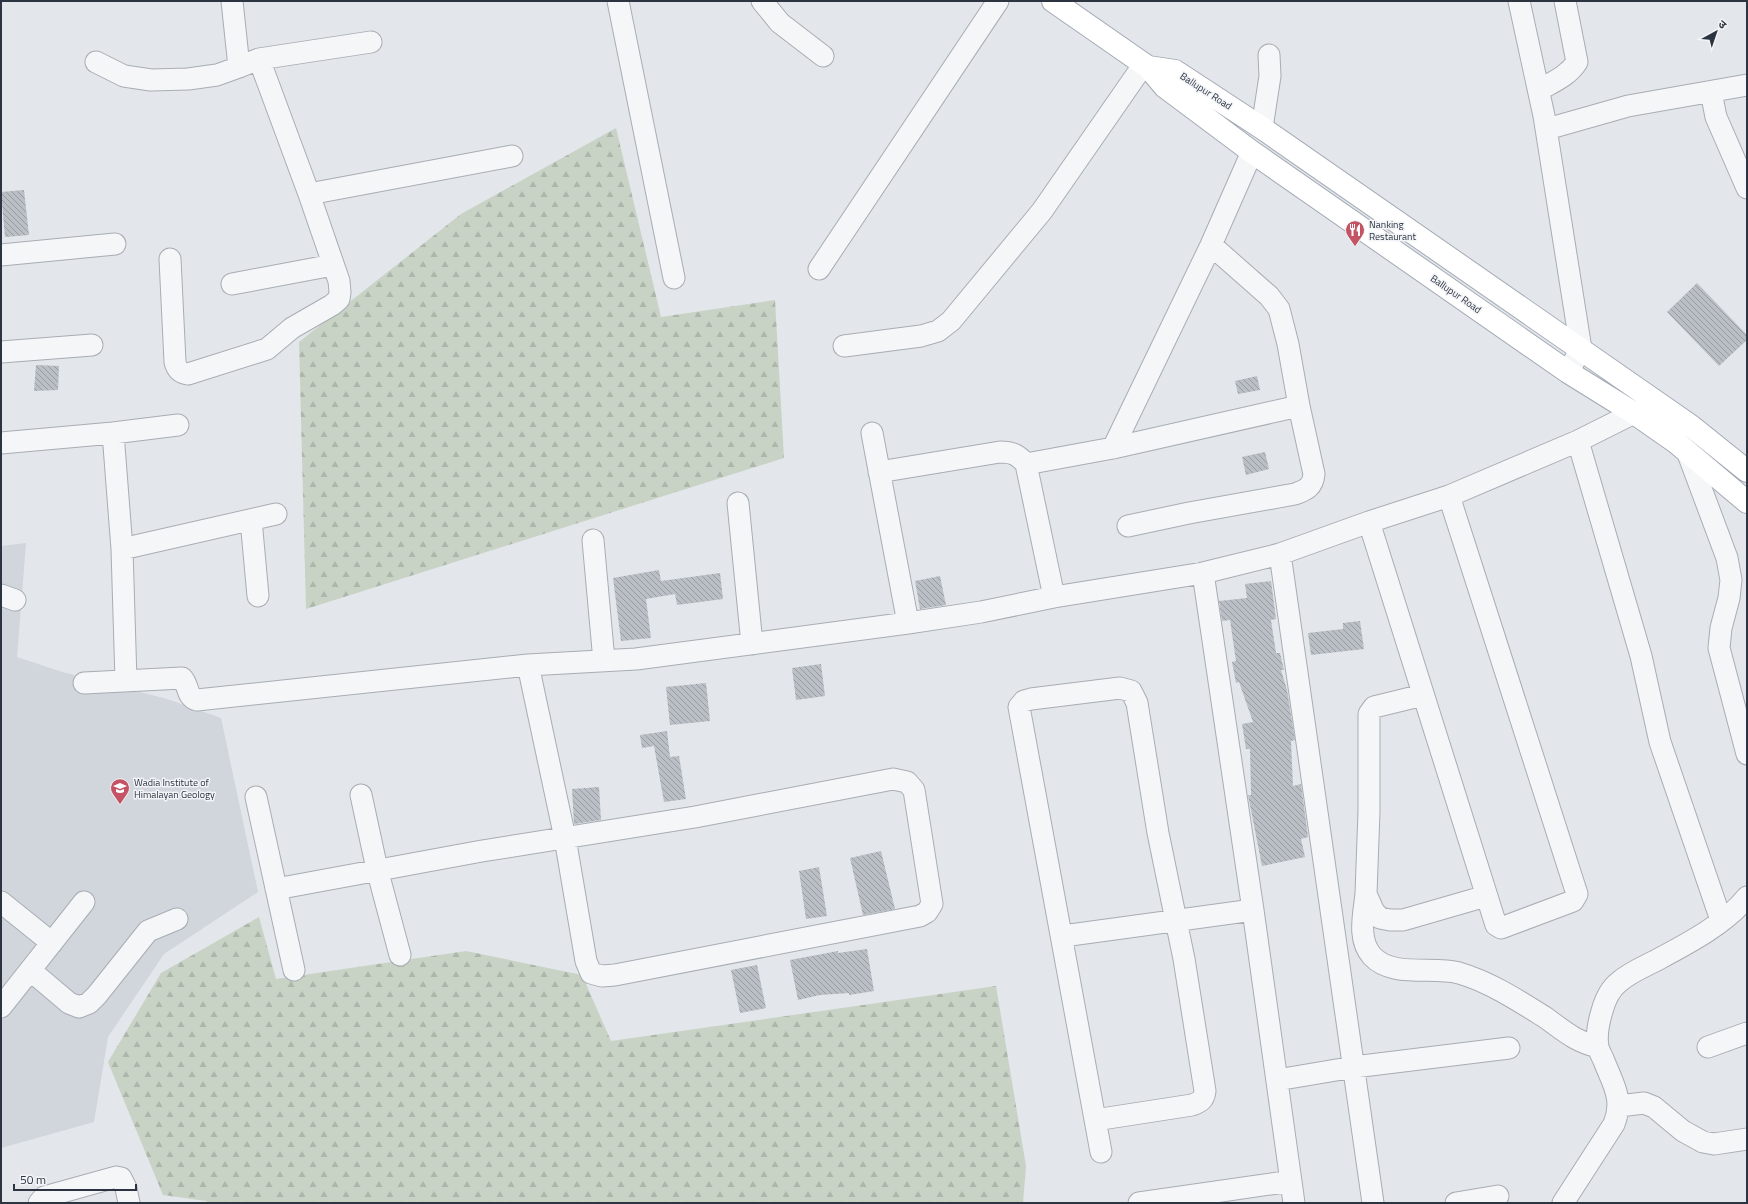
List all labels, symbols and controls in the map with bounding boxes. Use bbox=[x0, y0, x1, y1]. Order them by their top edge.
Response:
north arrow bbox=[1696, 12, 1736, 52]
text: उ bbox=[1715, 16, 1730, 33]
street label: Ballupur Road bbox=[1177, 69, 1235, 113]
place label: Nanking Restaurant bbox=[1369, 217, 1416, 244]
restaurant icon: Nanking Restaurant bbox=[1344, 219, 1366, 247]
street label: Ballupur Road bbox=[1428, 271, 1484, 317]
place label: Wadia Institute of Himalayan Geology bbox=[134, 775, 215, 802]
school or university icon: Wadia Institute of Himalayan Geology bbox=[109, 777, 131, 805]
scale bar bbox=[14, 1166, 136, 1192]
text: 50 m bbox=[20, 1170, 46, 1189]

